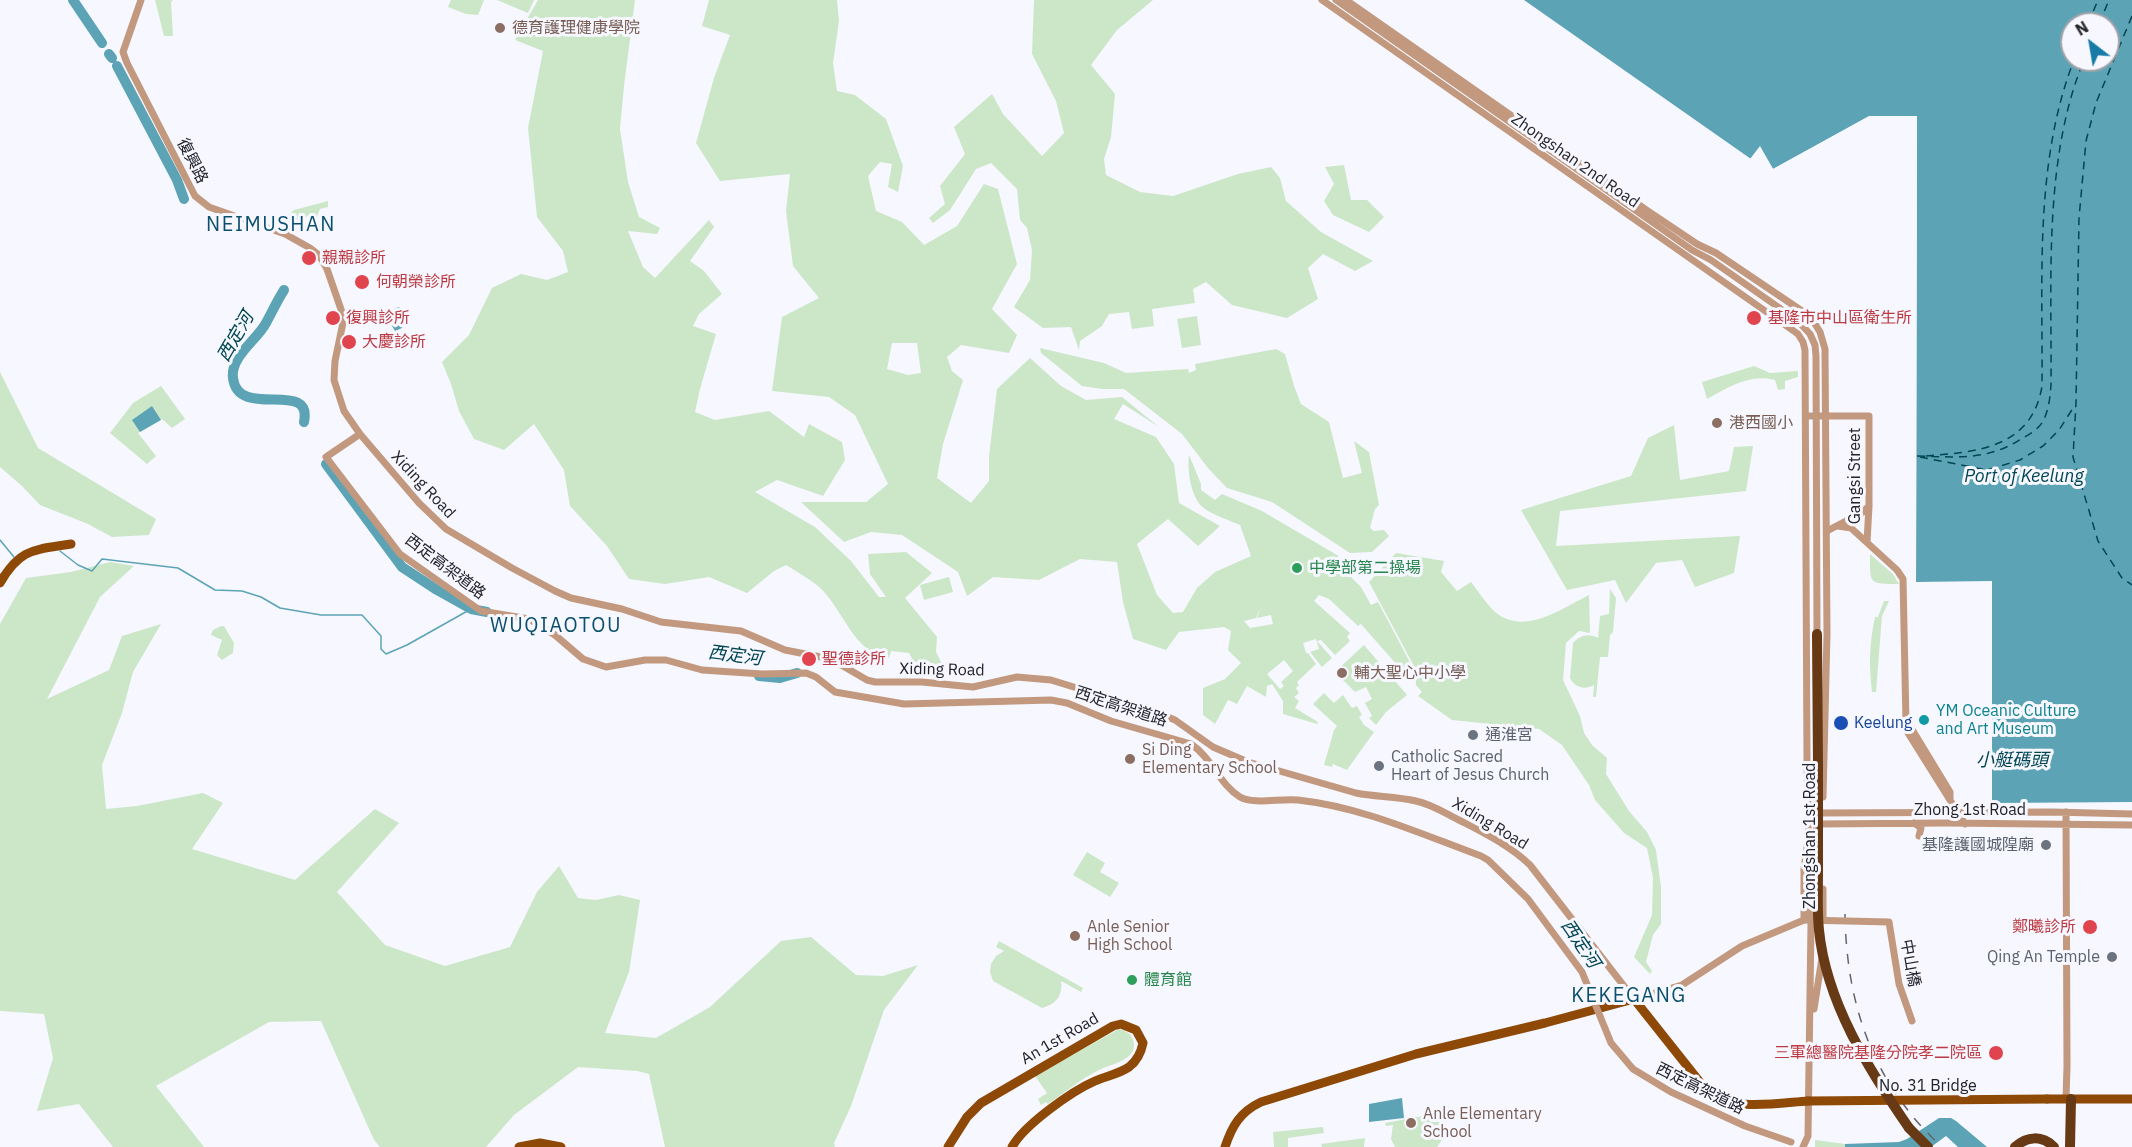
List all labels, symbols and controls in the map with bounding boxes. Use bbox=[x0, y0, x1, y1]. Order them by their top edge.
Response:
north arrow bbox=[2060, 12, 2120, 72]
text: N bbox=[2072, 17, 2092, 40]
place label: 德育護理健康學院 bbox=[512, 18, 640, 38]
marker: 德育護理健康學院 bbox=[493, 21, 507, 35]
street label: Zhongshan 2nd Road bbox=[1507, 110, 1643, 212]
street label: 復興路 bbox=[173, 135, 211, 187]
district label: NEIMUSHAN bbox=[206, 213, 336, 237]
place label: 親親診所 bbox=[322, 248, 386, 268]
marker: 親親診所 bbox=[300, 249, 318, 267]
place label: 何朝榮診所 bbox=[376, 272, 456, 292]
marker: 何朝榮診所 bbox=[353, 273, 371, 291]
water label: 西定河 bbox=[213, 308, 259, 366]
place label: 復興診所 bbox=[346, 308, 410, 328]
place label: 基隆市中山區衛生所 bbox=[1768, 308, 1912, 328]
marker: 復興診所 bbox=[324, 309, 342, 327]
marker: 基隆市中山區衛生所 bbox=[1745, 309, 1763, 327]
place label: 大慶診所 bbox=[362, 332, 426, 352]
marker: 大慶診所 bbox=[340, 333, 358, 351]
place label: 港西國小 bbox=[1729, 413, 1793, 433]
marker: 港西國小 bbox=[1710, 416, 1724, 430]
street label: Gangsi Street bbox=[1845, 428, 1865, 524]
street label: Xiding Road bbox=[387, 447, 459, 523]
water label: Port of Keelung bbox=[1964, 466, 2084, 488]
street label: 西定高架道路 bbox=[401, 530, 489, 604]
place label: 中學部第二操場 bbox=[1309, 558, 1421, 578]
marker: 中學部第二操場 bbox=[1290, 561, 1304, 575]
district label: WUQIAOTOU bbox=[490, 614, 622, 638]
water label: 西定河 bbox=[707, 642, 763, 670]
place label: 聖德診所 bbox=[822, 649, 886, 669]
marker: 聖德診所 bbox=[800, 650, 818, 668]
street label: Xiding Road bbox=[899, 660, 985, 680]
place label: 輔大聖心中小學 bbox=[1354, 663, 1466, 683]
marker: 輔大聖心中小學 bbox=[1335, 666, 1349, 680]
street label: 西定高架道路 bbox=[1072, 683, 1170, 731]
place label: YM Oceanic Culture and Art Museum bbox=[1936, 701, 2076, 739]
place label: Keelung bbox=[1854, 713, 1912, 733]
marker: YM Oceanic Culture and Art Museum bbox=[1917, 713, 1931, 727]
marker: Keelung bbox=[1832, 714, 1850, 732]
place label: 通淮宮 bbox=[1485, 725, 1533, 745]
marker: 通淮宮 bbox=[1466, 728, 1480, 742]
place label: Si Ding Elementary School bbox=[1142, 740, 1277, 778]
place label: Catholic Sacred Heart of Jesus Church bbox=[1391, 747, 1549, 785]
water label: 小艇碼頭 bbox=[1976, 750, 2048, 772]
marker: Si Ding Elementary School bbox=[1123, 752, 1137, 766]
marker: Catholic Sacred Heart of Jesus Church bbox=[1372, 759, 1386, 773]
street label: Zhongshan 1st Road bbox=[1800, 763, 1820, 909]
street label: Xiding Road bbox=[1449, 794, 1531, 854]
street label: Zhong 1st Road bbox=[1914, 800, 2026, 820]
place label: 基隆護國城隍廟 bbox=[1922, 835, 2034, 855]
marker: 基隆護國城隍廟 bbox=[2039, 838, 2053, 852]
water label: 西定河 bbox=[1556, 916, 1604, 972]
place label: Anle Senior High School bbox=[1087, 917, 1172, 955]
place label: 鄭曦診所 bbox=[2012, 917, 2076, 937]
marker: 鄭曦診所 bbox=[2081, 918, 2099, 936]
marker: Anle Senior High School bbox=[1068, 929, 1082, 943]
street label: 中山橋 bbox=[1896, 938, 1924, 988]
place label: Qing An Temple bbox=[1987, 947, 2100, 967]
marker: Qing An Temple bbox=[2105, 950, 2119, 964]
place label: 體育館 bbox=[1144, 970, 1192, 990]
marker: 體育館 bbox=[1125, 973, 1139, 987]
district label: KEKEGANG bbox=[1571, 984, 1687, 1008]
street label: An 1st Road bbox=[1018, 1009, 1102, 1069]
place label: 三軍總醫院基隆分院孝二院區 bbox=[1774, 1043, 1982, 1063]
marker: 三軍總醫院基隆分院孝二院區 bbox=[1987, 1044, 2005, 1062]
street label: 西定高架道路 bbox=[1653, 1059, 1747, 1119]
street label: No. 31 Bridge bbox=[1879, 1076, 1977, 1096]
place label: Anle Elementary School bbox=[1423, 1104, 1542, 1142]
marker: Anle Elementary School bbox=[1404, 1116, 1418, 1130]

